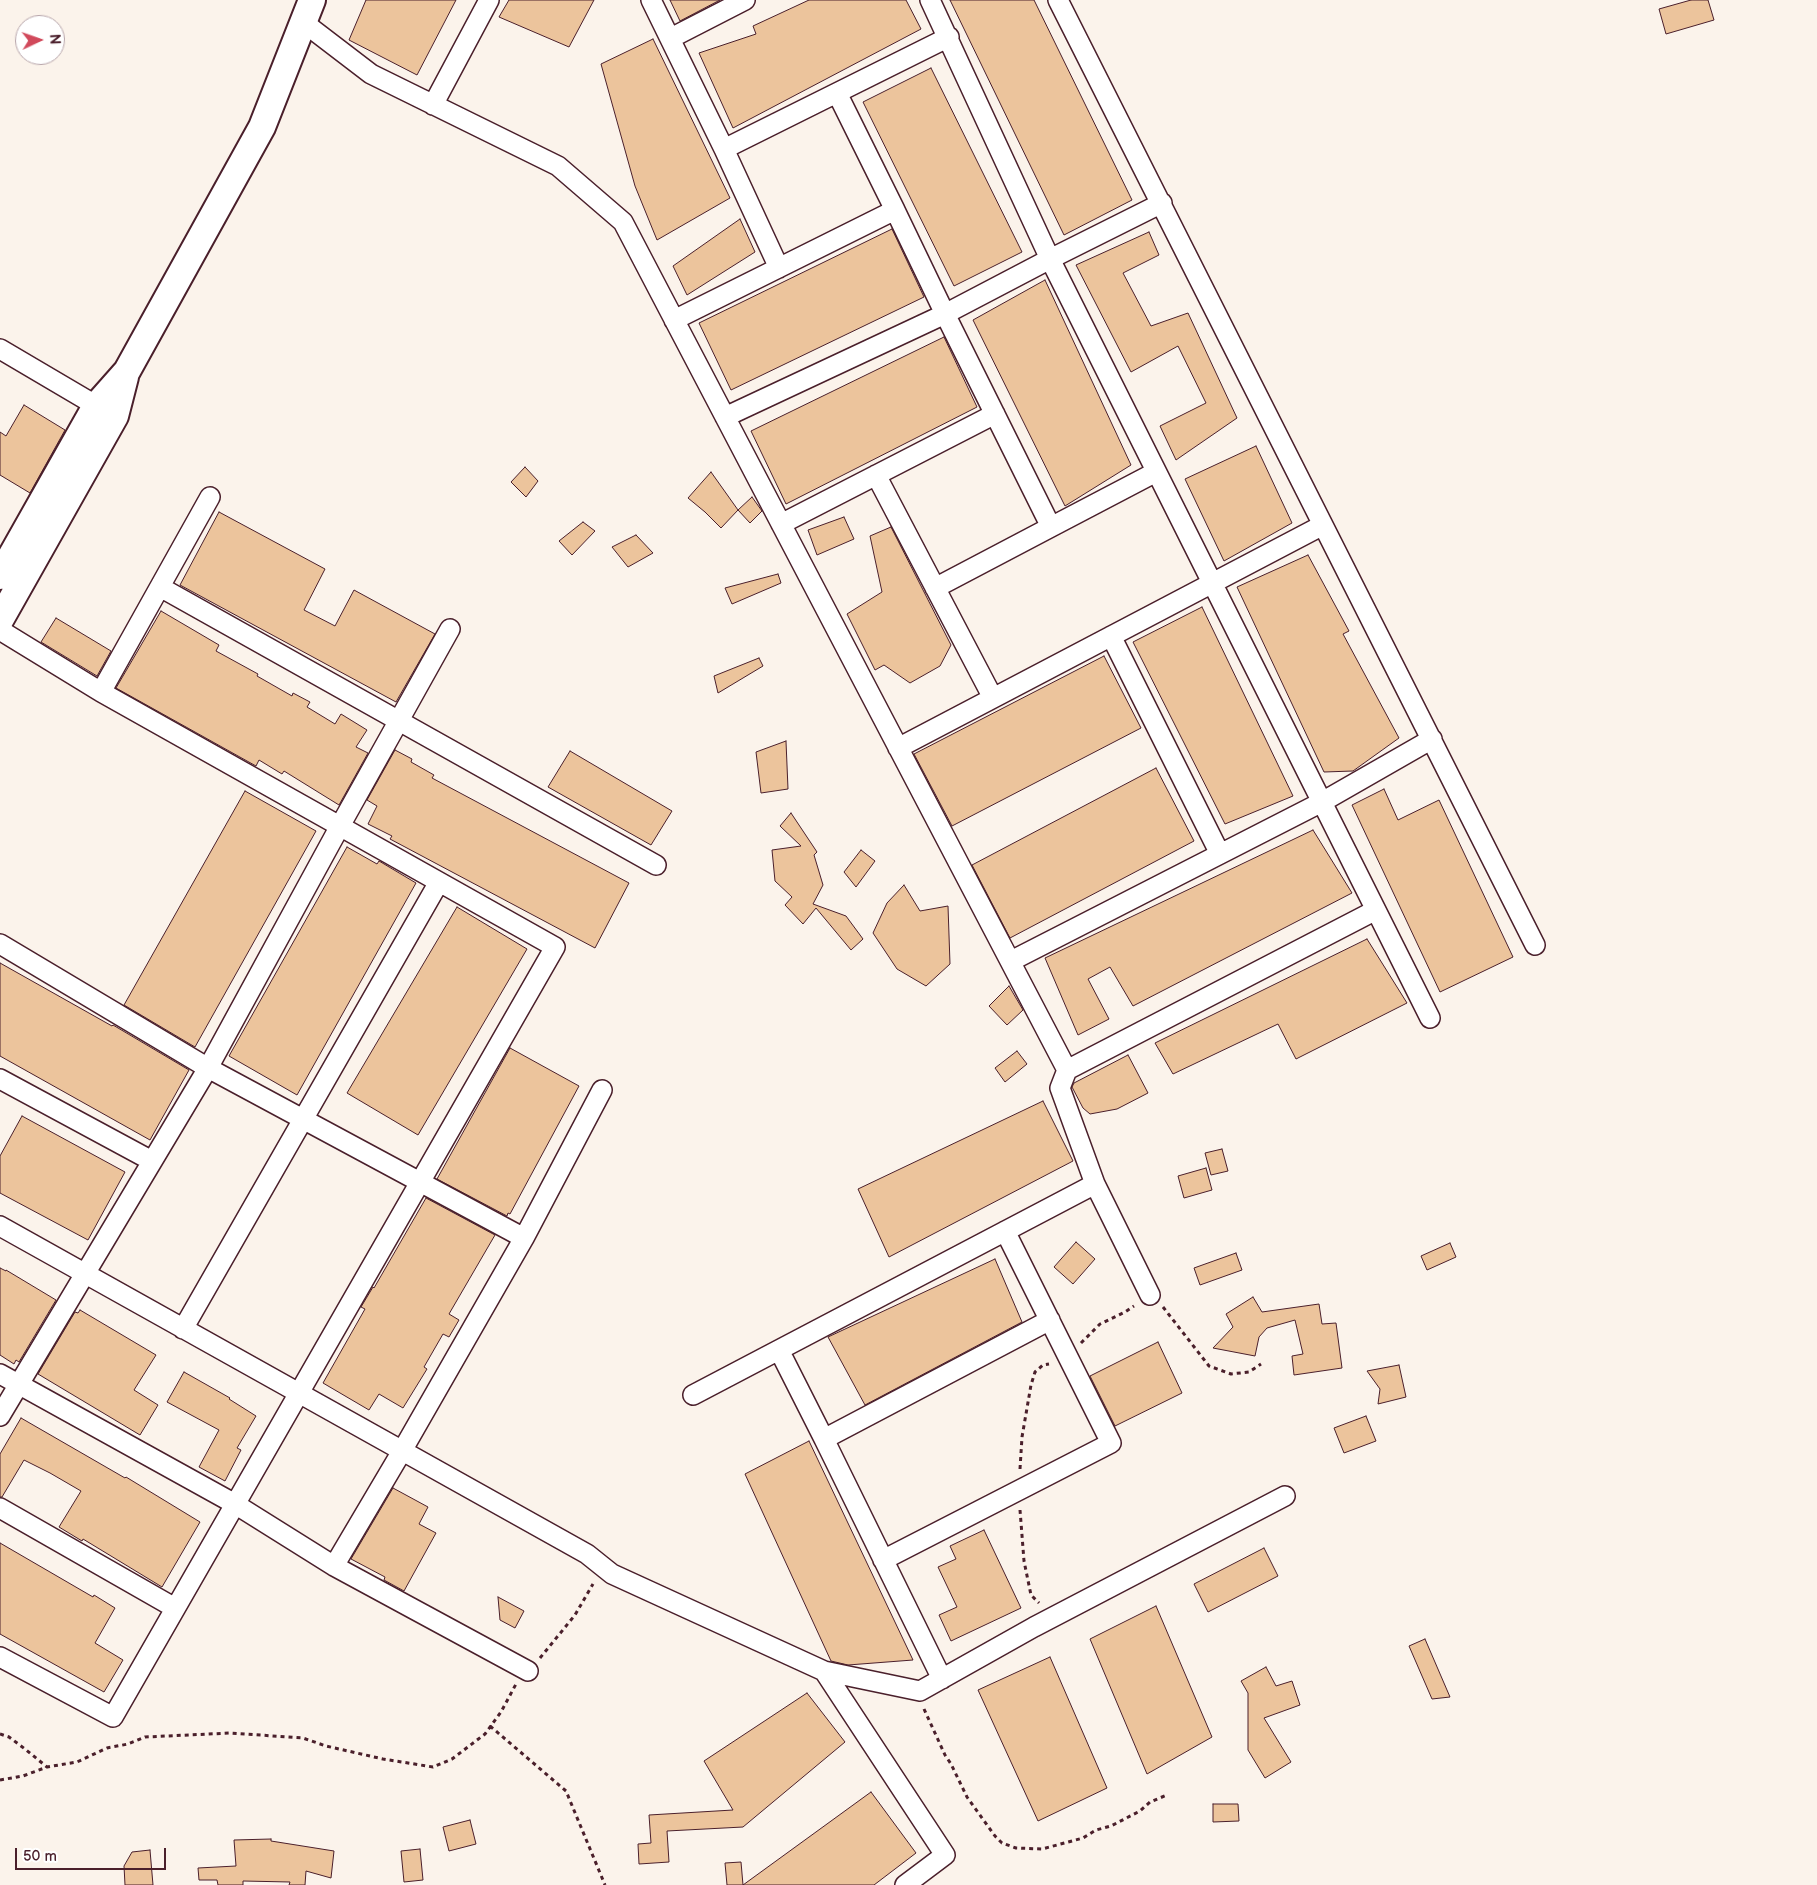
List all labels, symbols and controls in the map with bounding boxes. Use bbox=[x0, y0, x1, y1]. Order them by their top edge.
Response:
north arrow bbox=[15, 15, 65, 65]
text: N bbox=[46, 34, 63, 45]
scale bar bbox=[18, 1838, 169, 1870]
text: 50 m bbox=[23, 1847, 57, 1866]

